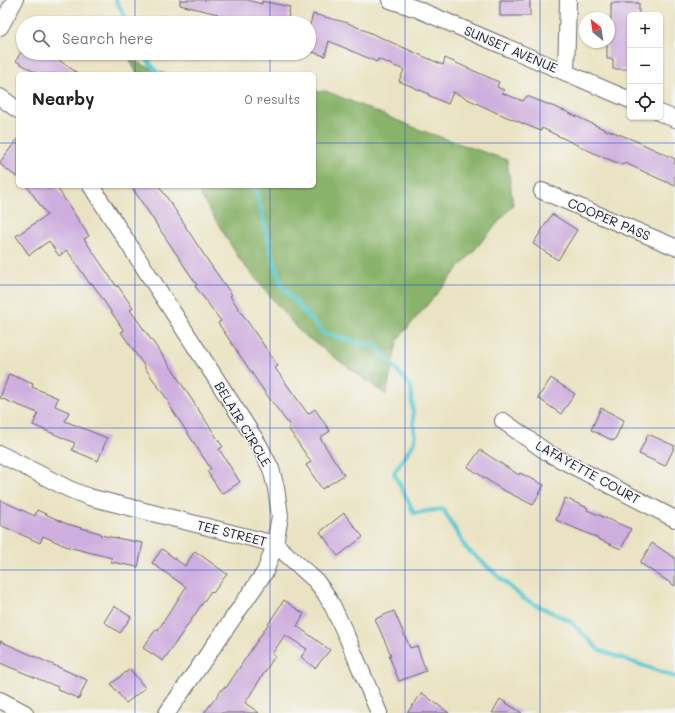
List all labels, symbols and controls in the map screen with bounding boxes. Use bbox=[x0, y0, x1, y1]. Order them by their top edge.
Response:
north arrow bbox=[579, 12, 615, 48]
map controls bbox=[627, 12, 663, 120]
button: + bbox=[627, 12, 663, 48]
search box bbox=[16, 16, 316, 60]
street label: SUNSET AVENUE bbox=[462, 21, 561, 76]
icon: search bbox=[30, 27, 52, 49]
text: Search here bbox=[62, 28, 153, 48]
button: − bbox=[627, 48, 663, 84]
button: locate bbox=[627, 84, 663, 120]
text: Nearby bbox=[32, 87, 94, 109]
text: 0 results bbox=[245, 90, 300, 107]
street label: COOPER PASS bbox=[565, 193, 653, 244]
street label: BELAIR CIRCLE bbox=[211, 378, 276, 469]
street label: LAFAYETTE COURT bbox=[533, 436, 643, 507]
street label: TEE STREET bbox=[195, 516, 269, 549]

